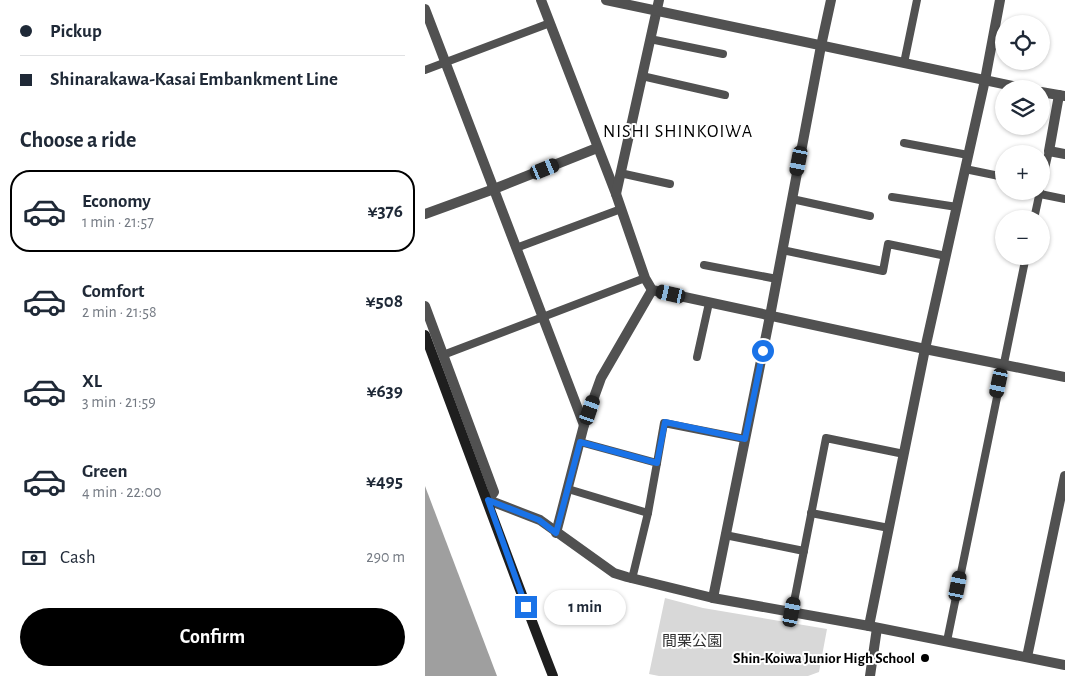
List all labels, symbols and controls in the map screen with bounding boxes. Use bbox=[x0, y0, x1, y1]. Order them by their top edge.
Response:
map controls bbox=[995, 15, 1050, 265]
button: locate bbox=[995, 15, 1050, 70]
text: Pickup bbox=[50, 22, 102, 41]
text: Shinarakawa-Kasai Embankment Line bbox=[50, 70, 338, 89]
button: layers bbox=[995, 80, 1050, 135]
district label: NISHI SHINKOIWA bbox=[603, 123, 753, 141]
text: Choose a ride bbox=[20, 129, 136, 151]
car bbox=[788, 145, 809, 177]
button: + bbox=[995, 145, 1050, 200]
car bbox=[528, 156, 561, 182]
icon: car bbox=[22, 189, 67, 234]
text: Economy bbox=[82, 192, 151, 211]
text: ¥376 bbox=[367, 202, 403, 221]
button: − bbox=[995, 210, 1050, 265]
text: 1 min · 21:57 bbox=[82, 214, 154, 230]
icon: car bbox=[22, 279, 67, 324]
text: Comfort bbox=[82, 282, 144, 301]
car bbox=[654, 283, 687, 305]
text: ¥508 bbox=[366, 292, 403, 311]
text: 2 min · 21:58 bbox=[82, 304, 157, 320]
route start bbox=[752, 340, 774, 362]
car bbox=[988, 367, 1009, 399]
icon: car bbox=[22, 369, 67, 414]
text: XL bbox=[82, 372, 102, 391]
text: ¥639 bbox=[366, 382, 403, 401]
car bbox=[578, 393, 601, 427]
text: 3 min · 21:59 bbox=[82, 394, 156, 410]
icon: car bbox=[22, 459, 67, 504]
text: Green bbox=[82, 462, 128, 481]
text: ¥495 bbox=[366, 472, 403, 491]
text: 4 min · 22:00 bbox=[82, 484, 161, 500]
icon: cash bbox=[20, 544, 48, 572]
text: Cash bbox=[60, 548, 96, 567]
text: 290 m bbox=[366, 549, 405, 565]
car bbox=[947, 570, 968, 602]
callout: 1 min bbox=[543, 590, 626, 624]
route end bbox=[515, 596, 537, 618]
car bbox=[781, 596, 802, 628]
text: 1 min bbox=[568, 599, 602, 615]
button: Confirm bbox=[20, 608, 405, 666]
park label: 間栗公園 bbox=[662, 633, 722, 649]
place label: Shin-Koiwa Junior High School bbox=[733, 651, 915, 666]
marker: Shin-Koiwa Junior High School bbox=[919, 652, 931, 664]

